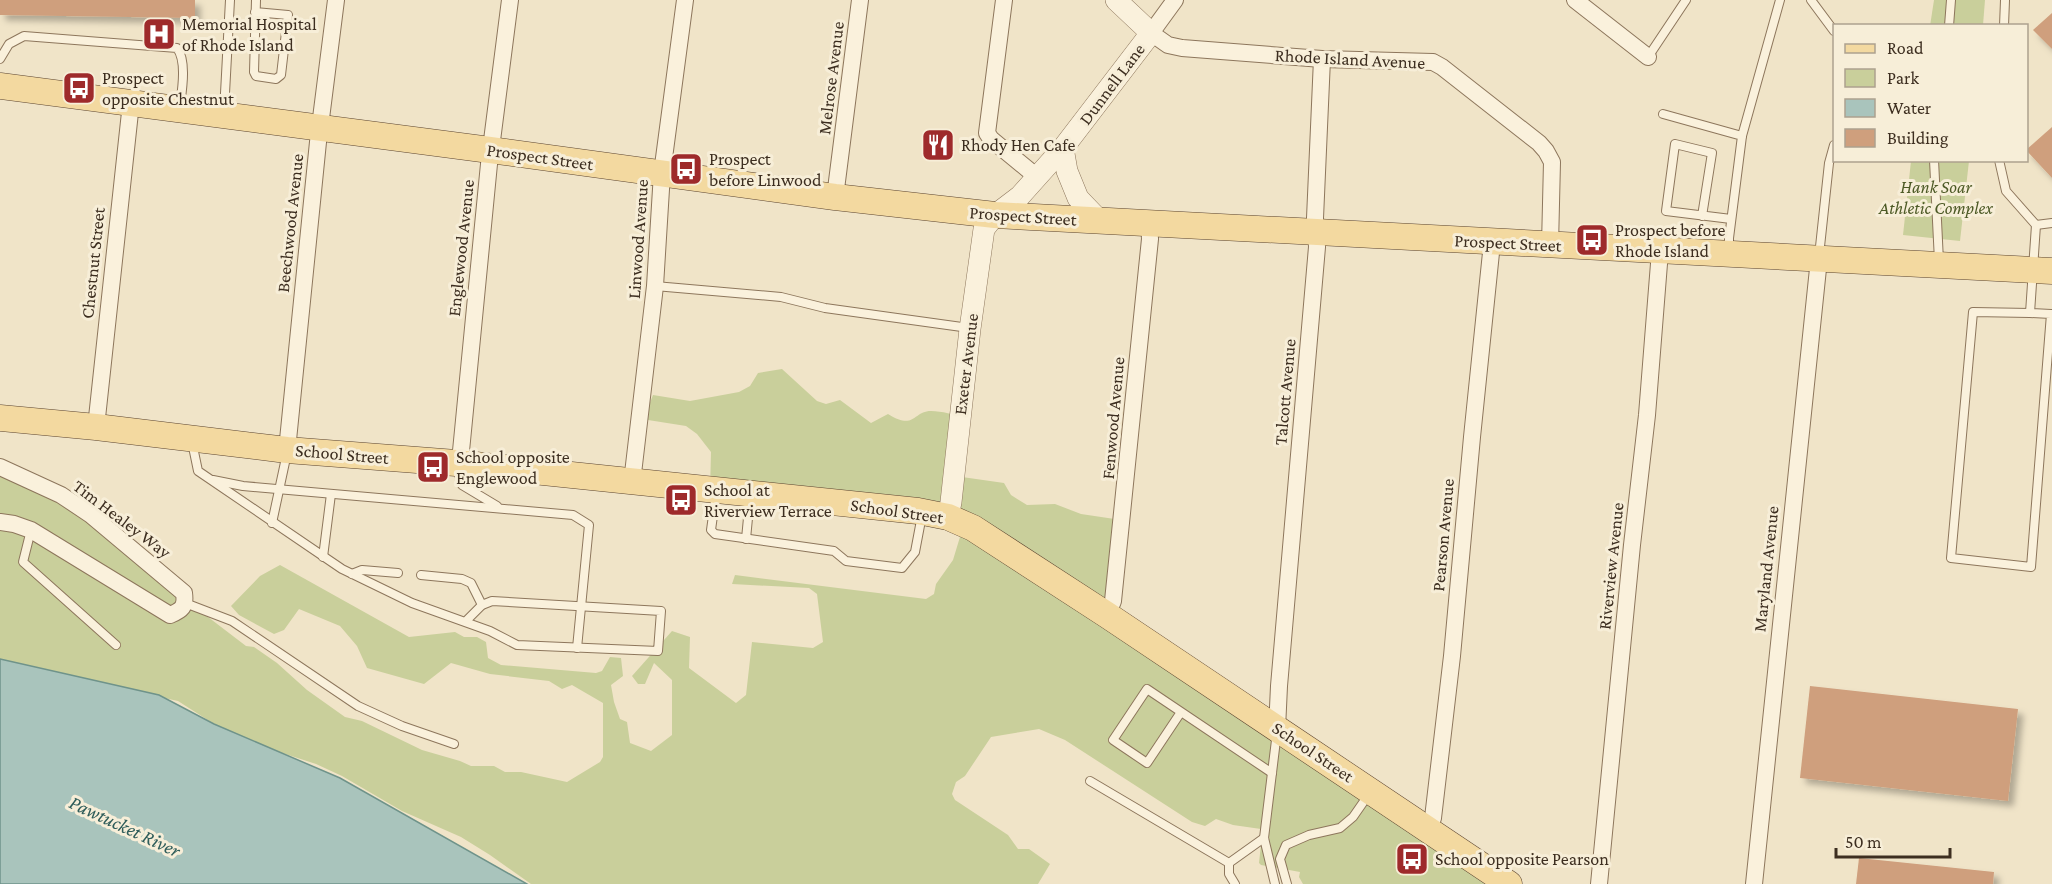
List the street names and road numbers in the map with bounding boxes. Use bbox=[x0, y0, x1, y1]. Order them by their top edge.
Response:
street label: Melrose Avenue bbox=[814, 20, 848, 136]
street label: Dunnell Lane bbox=[1075, 39, 1149, 129]
street label: Rhode Island Avenue bbox=[1274, 45, 1426, 73]
street label: Prospect Street bbox=[485, 140, 596, 175]
street label: Beechwood Avenue bbox=[273, 153, 307, 293]
street label: Englewood Avenue bbox=[444, 178, 478, 317]
street label: Linwood Avenue bbox=[624, 178, 652, 300]
street label: Prospect Street bbox=[969, 202, 1078, 230]
street label: Chestnut Street bbox=[77, 205, 109, 320]
street label: Prospect Street bbox=[1454, 230, 1563, 256]
street label: Exeter Avenue bbox=[950, 312, 982, 416]
street label: Talcott Avenue bbox=[1270, 338, 1300, 446]
street label: Fenwood Avenue bbox=[1098, 356, 1128, 480]
street label: School Street bbox=[295, 440, 391, 468]
street label: Tim Healey Way bbox=[69, 476, 175, 563]
street label: Pearson Avenue bbox=[1428, 478, 1458, 592]
street label: School Street bbox=[849, 495, 946, 528]
street label: Riverview Avenue bbox=[1594, 501, 1628, 631]
street label: Maryland Avenue bbox=[1749, 505, 1783, 633]
street label: School Street bbox=[1269, 718, 1358, 787]

